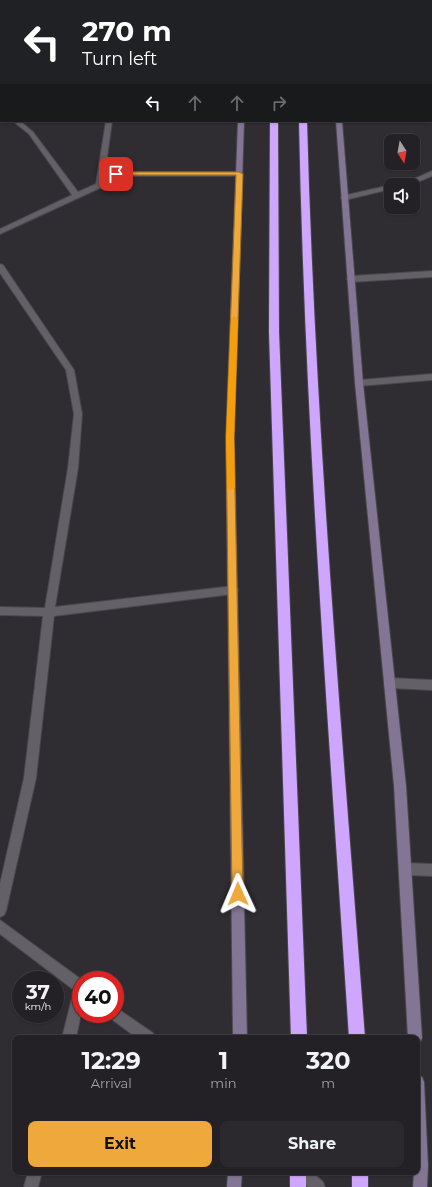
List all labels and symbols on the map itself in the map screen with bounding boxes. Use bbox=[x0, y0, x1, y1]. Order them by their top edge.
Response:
north arrow bbox=[384, 134, 420, 170]
pin bbox=[99, 157, 133, 191]
position arrow bbox=[217, 873, 259, 915]
speed limit sign: 40 bbox=[72, 971, 124, 1023]

